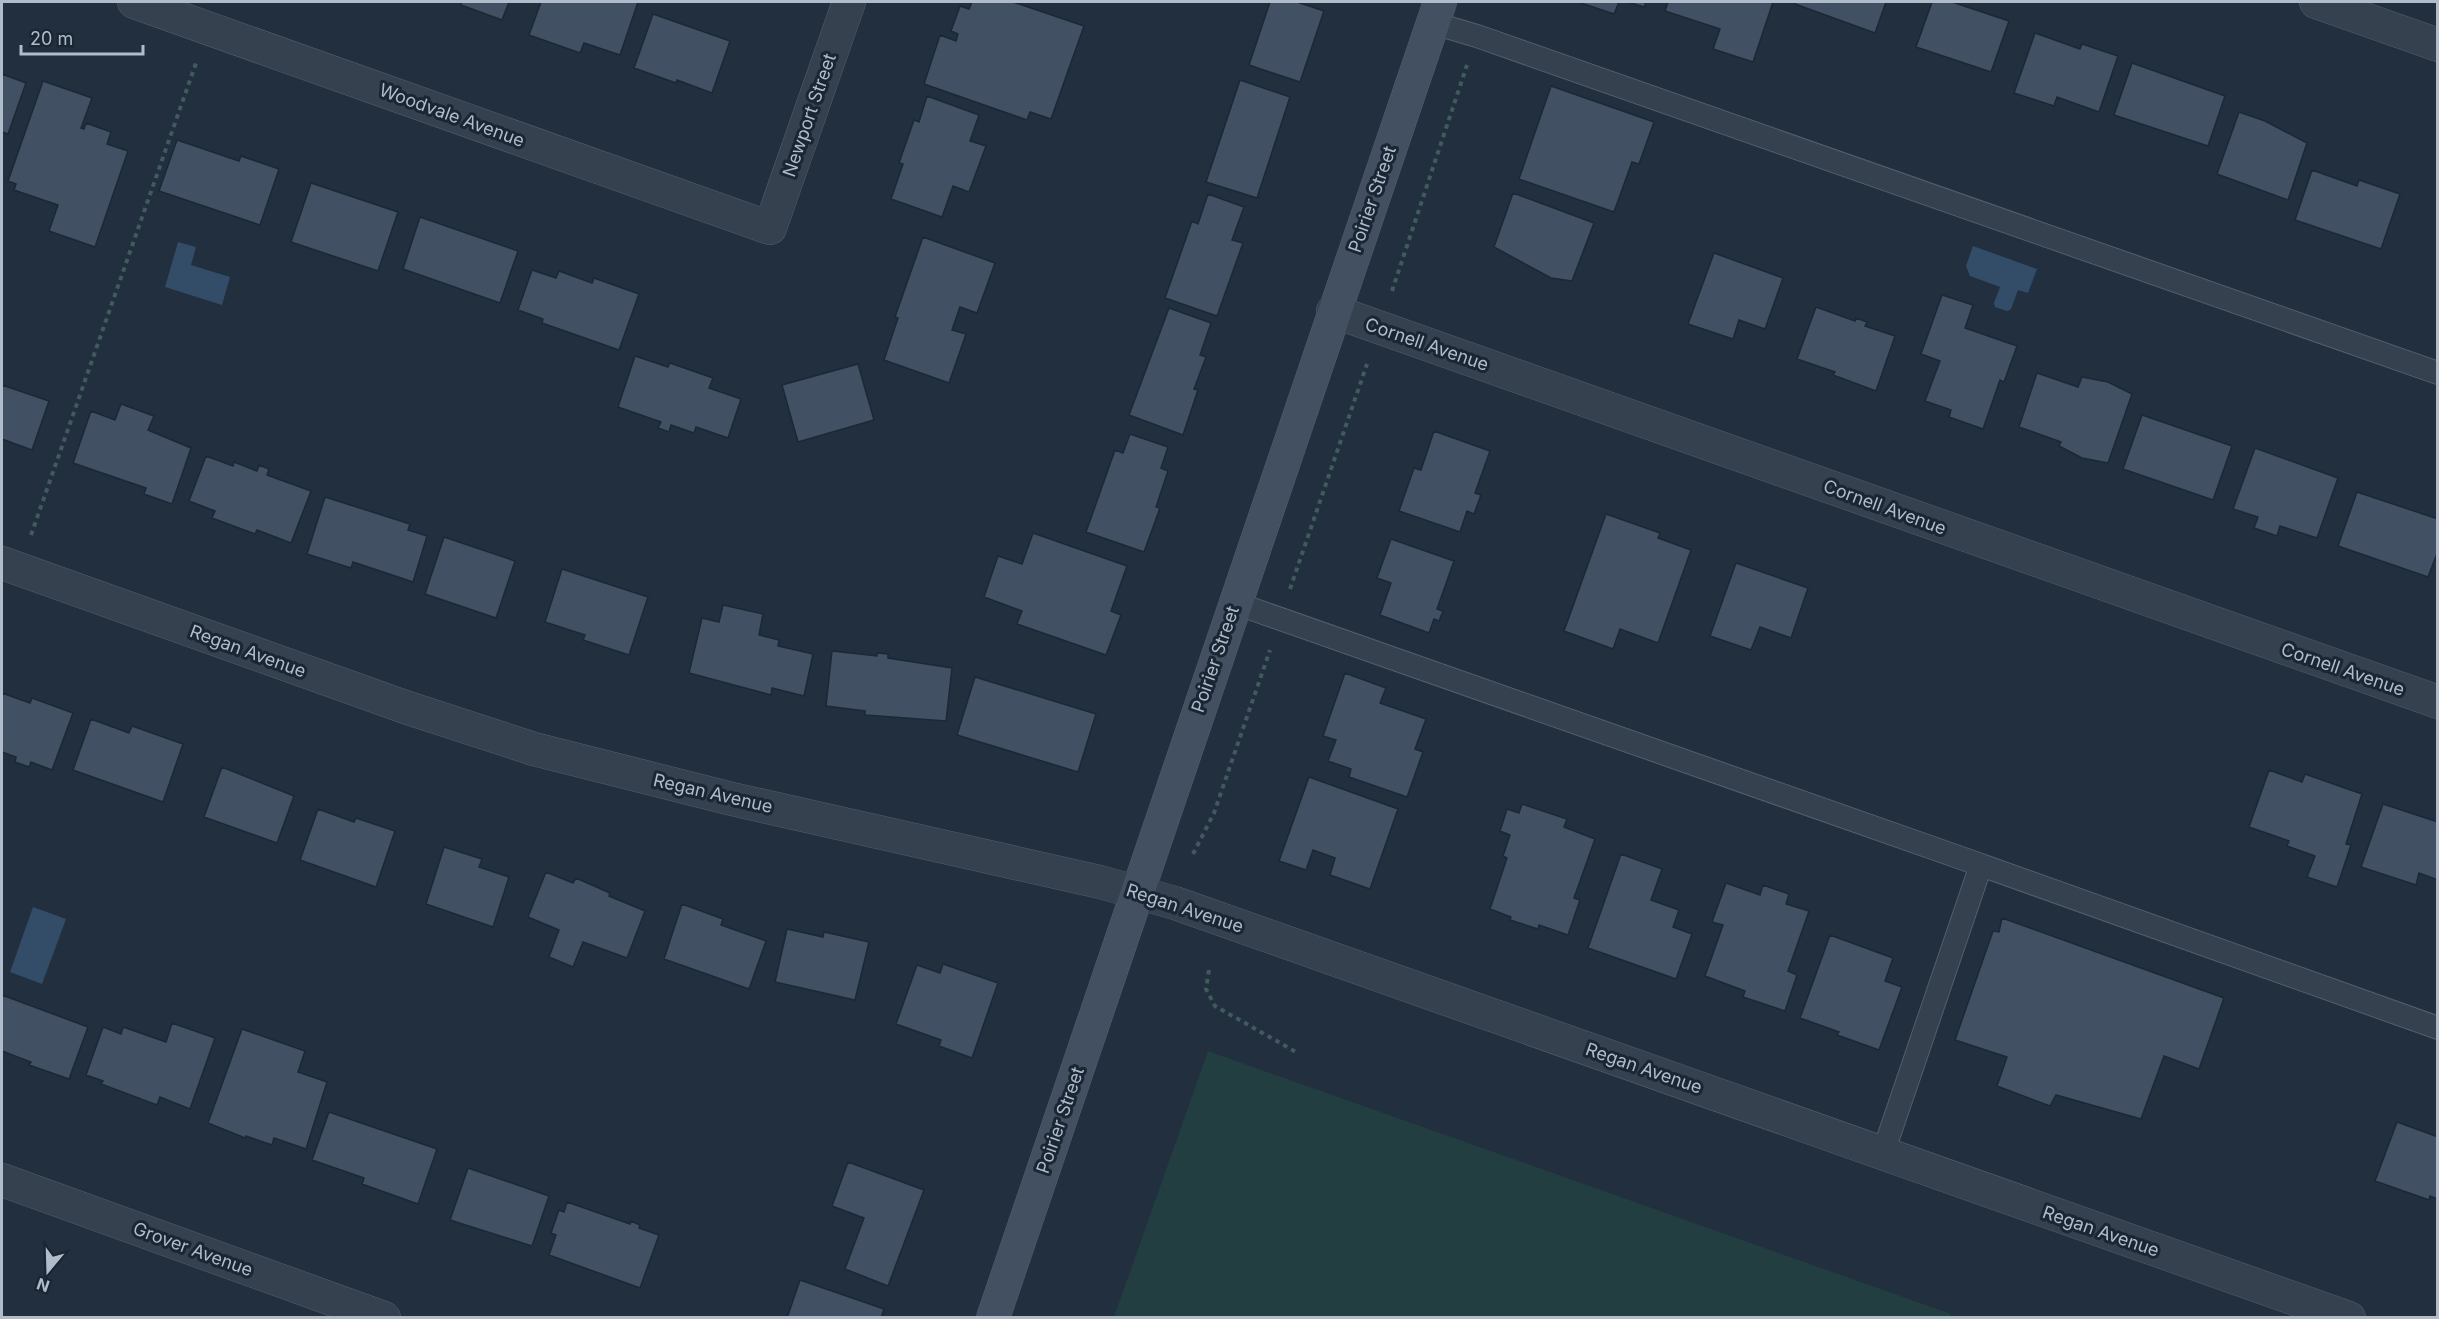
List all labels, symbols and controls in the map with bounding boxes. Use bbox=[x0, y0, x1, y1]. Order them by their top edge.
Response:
scale bar bbox=[21, 18, 142, 56]
text: 20 m bbox=[30, 28, 73, 49]
street label: Newport Street bbox=[778, 50, 840, 179]
street label: Woodvale Avenue bbox=[377, 79, 527, 151]
street label: Poirier Street bbox=[1344, 143, 1400, 255]
street label: Cornell Avenue bbox=[1363, 313, 1491, 375]
street label: Cornell Avenue bbox=[1821, 475, 1949, 539]
street label: Poirier Street bbox=[1187, 603, 1243, 715]
street label: Regan Avenue bbox=[187, 620, 309, 682]
street label: Cornell Avenue bbox=[2279, 638, 2407, 700]
street label: Regan Avenue bbox=[651, 769, 775, 817]
street label: Regan Avenue bbox=[1124, 879, 1246, 937]
street label: Regan Avenue bbox=[1583, 1038, 1705, 1098]
street label: Poirier Street bbox=[1032, 1064, 1088, 1176]
street label: Regan Avenue bbox=[2040, 1201, 2162, 1261]
street label: Grover Avenue bbox=[130, 1218, 256, 1280]
north arrow bbox=[18, 1241, 78, 1301]
text: N bbox=[34, 1274, 52, 1297]

